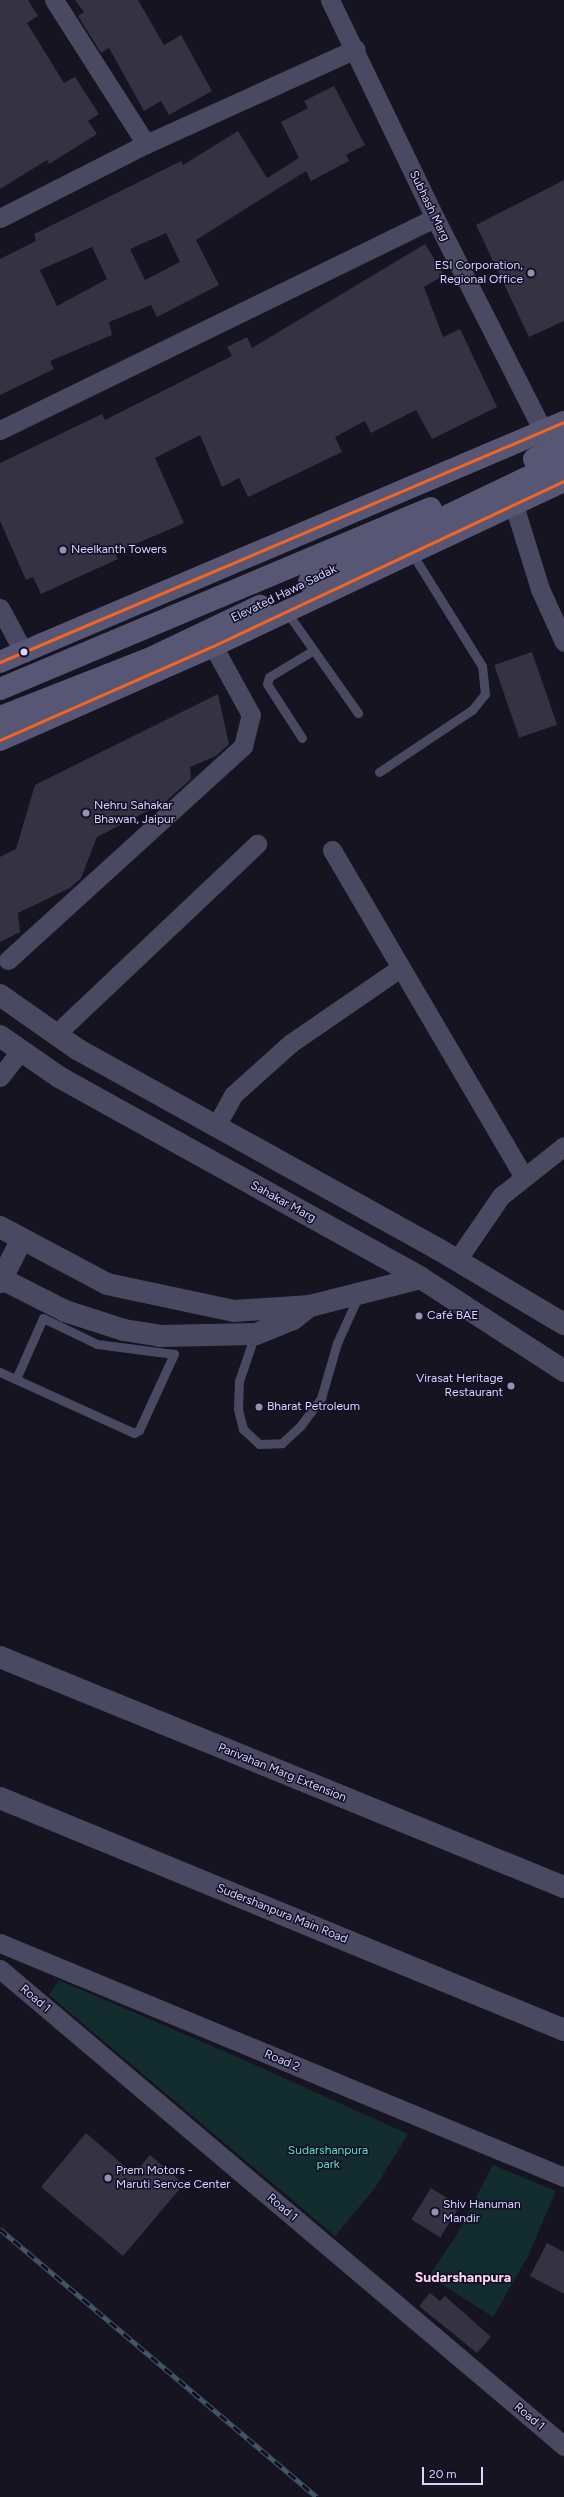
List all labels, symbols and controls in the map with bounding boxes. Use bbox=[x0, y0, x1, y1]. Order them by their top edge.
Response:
street label: Subhash Marg bbox=[406, 168, 452, 244]
place label: ESI Corporation, Regional Office bbox=[435, 259, 523, 287]
marker: ESI Corporation, Regional Office bbox=[526, 268, 536, 278]
place label: Neelkanth Towers bbox=[71, 543, 167, 557]
marker: Neelkanth Towers bbox=[58, 545, 68, 555]
street label: Elevated Hawa Sadak bbox=[229, 562, 339, 626]
unlabelled marker bbox=[19, 647, 29, 657]
place label: Nehru Sahakar Bhawan, Jaipur bbox=[94, 799, 175, 827]
marker: Nehru Sahakar Bhawan, Jaipur bbox=[81, 808, 91, 818]
street label: Sahakar Marg bbox=[248, 1178, 318, 1226]
place label: Café BAE bbox=[427, 1309, 478, 1323]
marker: Café BAE bbox=[414, 1311, 424, 1321]
place label: Virasat Heritage Restaurant bbox=[416, 1372, 503, 1400]
marker: Virasat Heritage Restaurant bbox=[506, 1381, 516, 1391]
place label: Bharat Petroleum bbox=[267, 1400, 360, 1414]
marker: Bharat Petroleum bbox=[254, 1402, 264, 1412]
street label: Parivahan Marg Extension bbox=[216, 1741, 348, 1805]
street label: Sudershanpura Main Road bbox=[214, 1881, 350, 1947]
street label: Road 1 bbox=[17, 1982, 53, 2016]
street label: Road 2 bbox=[262, 2047, 302, 2075]
park label: Sudarshanpura park bbox=[288, 2144, 368, 2172]
place label: Prem Motors - Maruti Servce Center bbox=[116, 2164, 230, 2192]
marker: Prem Motors - Maruti Servce Center bbox=[103, 2173, 113, 2183]
street label: Road 1 bbox=[264, 2191, 300, 2225]
place label: Shiv Hanuman Mandir bbox=[443, 2198, 521, 2226]
marker: Shiv Hanuman Mandir bbox=[430, 2207, 440, 2217]
district label: Sudarshanpura bbox=[415, 2270, 511, 2286]
street label: Road 1 bbox=[511, 2400, 547, 2434]
scale bar bbox=[424, 2459, 485, 2485]
text: 20 m bbox=[429, 2467, 457, 2481]

